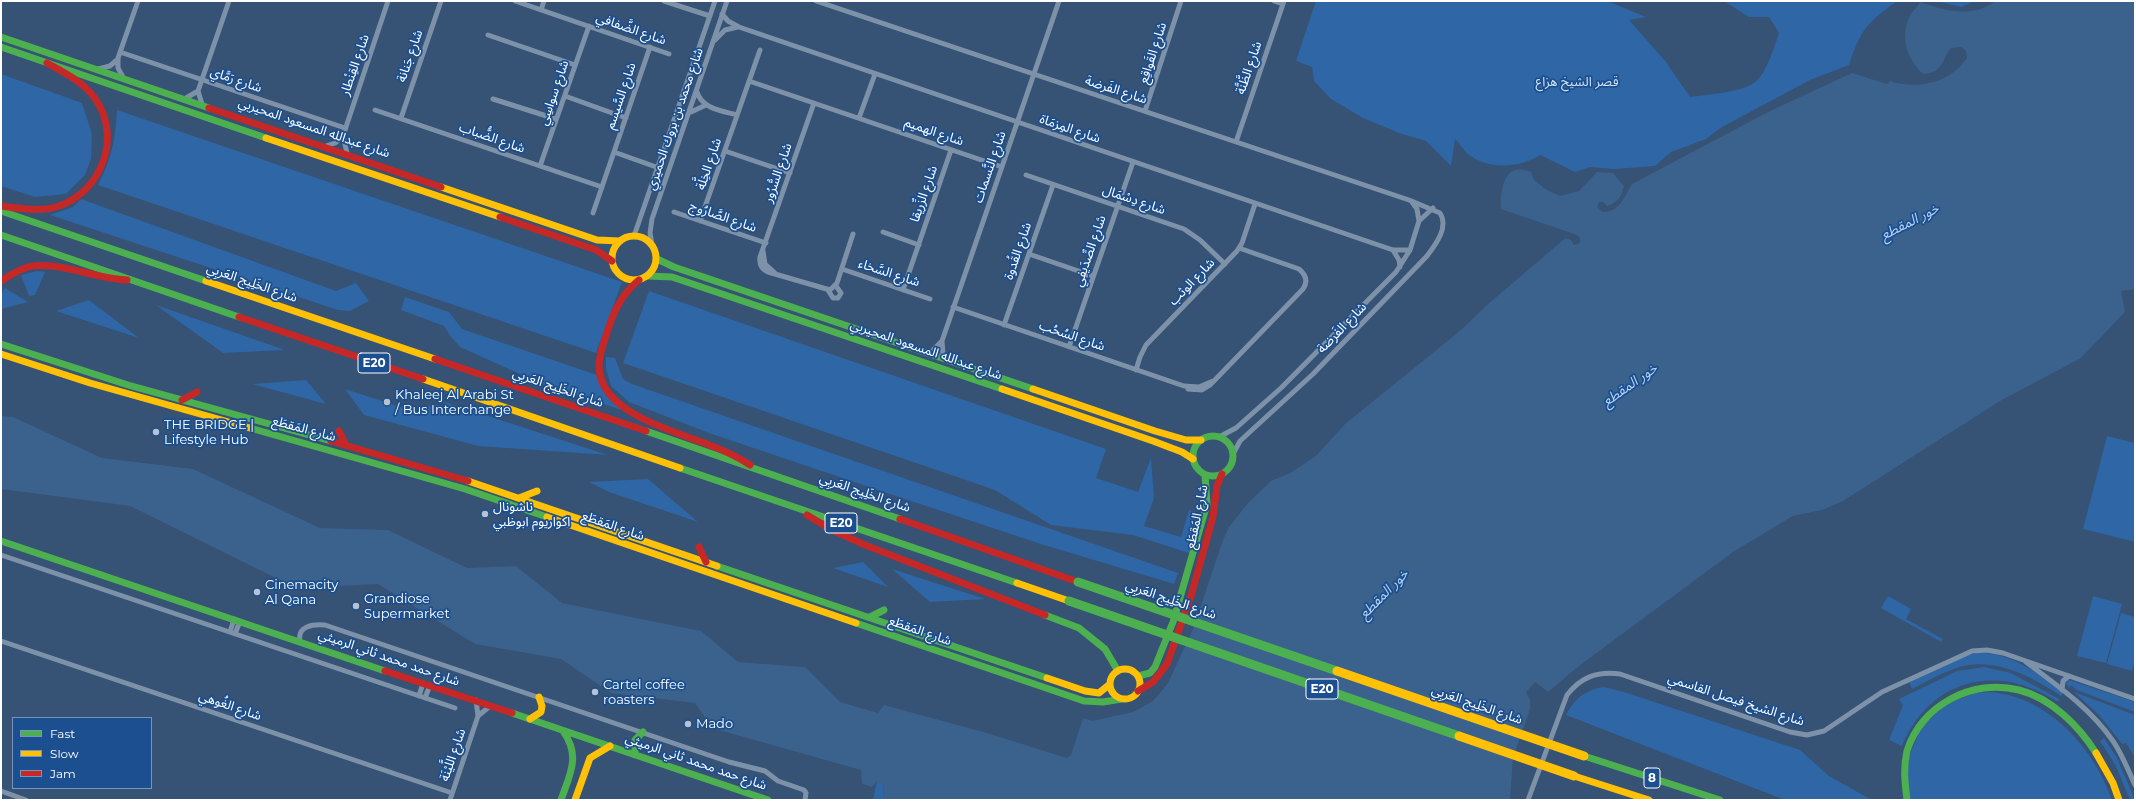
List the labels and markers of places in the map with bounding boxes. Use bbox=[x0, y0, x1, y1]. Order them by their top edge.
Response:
place label: Khaleej Al Arabi St / Bus Interchange bbox=[395, 387, 514, 418]
marker: Khaleej Al Arabi St / Bus Interchange bbox=[382, 397, 392, 407]
place label: THE BRIDGE | Lifestyle Hub bbox=[164, 417, 254, 448]
marker: THE BRIDGE | Lifestyle Hub bbox=[151, 427, 161, 437]
place label: ناشونال اكواريوم ابوظبي bbox=[493, 499, 570, 530]
marker: ناشونال اكواريوم ابوظبي bbox=[480, 509, 490, 519]
place label: Cinemacity Al Qana bbox=[265, 577, 338, 608]
marker: Cinemacity Al Qana bbox=[252, 587, 262, 597]
place label: Grandiose Supermarket bbox=[364, 591, 450, 622]
marker: Grandiose Supermarket bbox=[351, 601, 361, 611]
place label: Cartel coffee roasters bbox=[603, 677, 685, 708]
marker: Cartel coffee roasters bbox=[590, 687, 600, 697]
place label: Mado bbox=[696, 716, 733, 732]
marker: Mado bbox=[683, 719, 693, 729]

